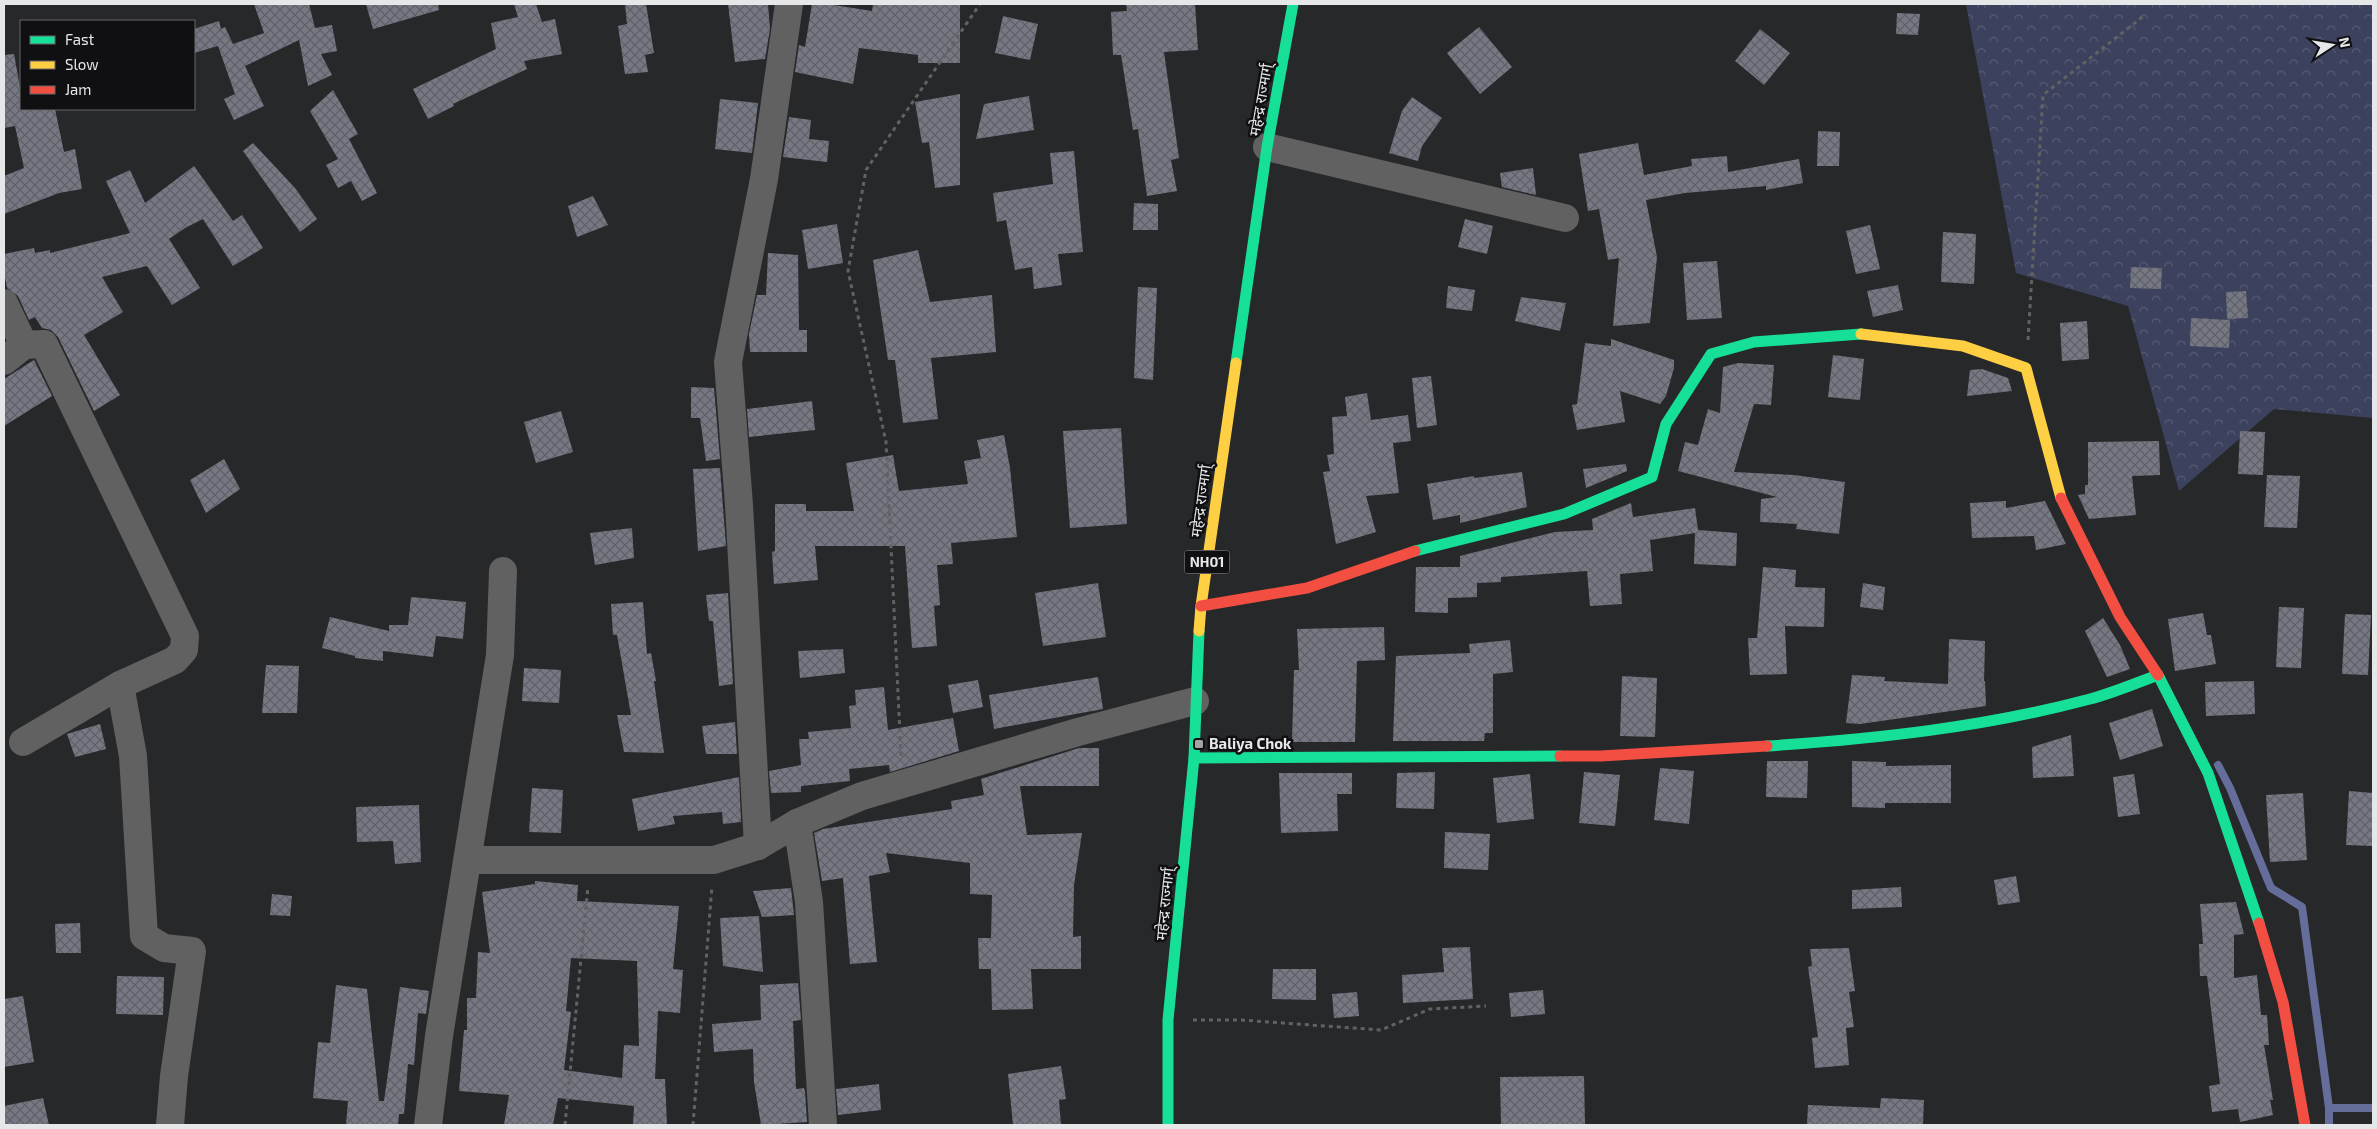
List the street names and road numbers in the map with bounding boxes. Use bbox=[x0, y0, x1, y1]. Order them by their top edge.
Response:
street label: महेन्द्र राज्मार्ग् bbox=[1245, 60, 1278, 138]
street label: महेन्द्र राज्मार्ग् bbox=[1186, 462, 1216, 538]
road number: NH01 bbox=[1184, 550, 1230, 574]
street label: महेन्द्र राज्मार्ग् bbox=[1151, 865, 1179, 941]

